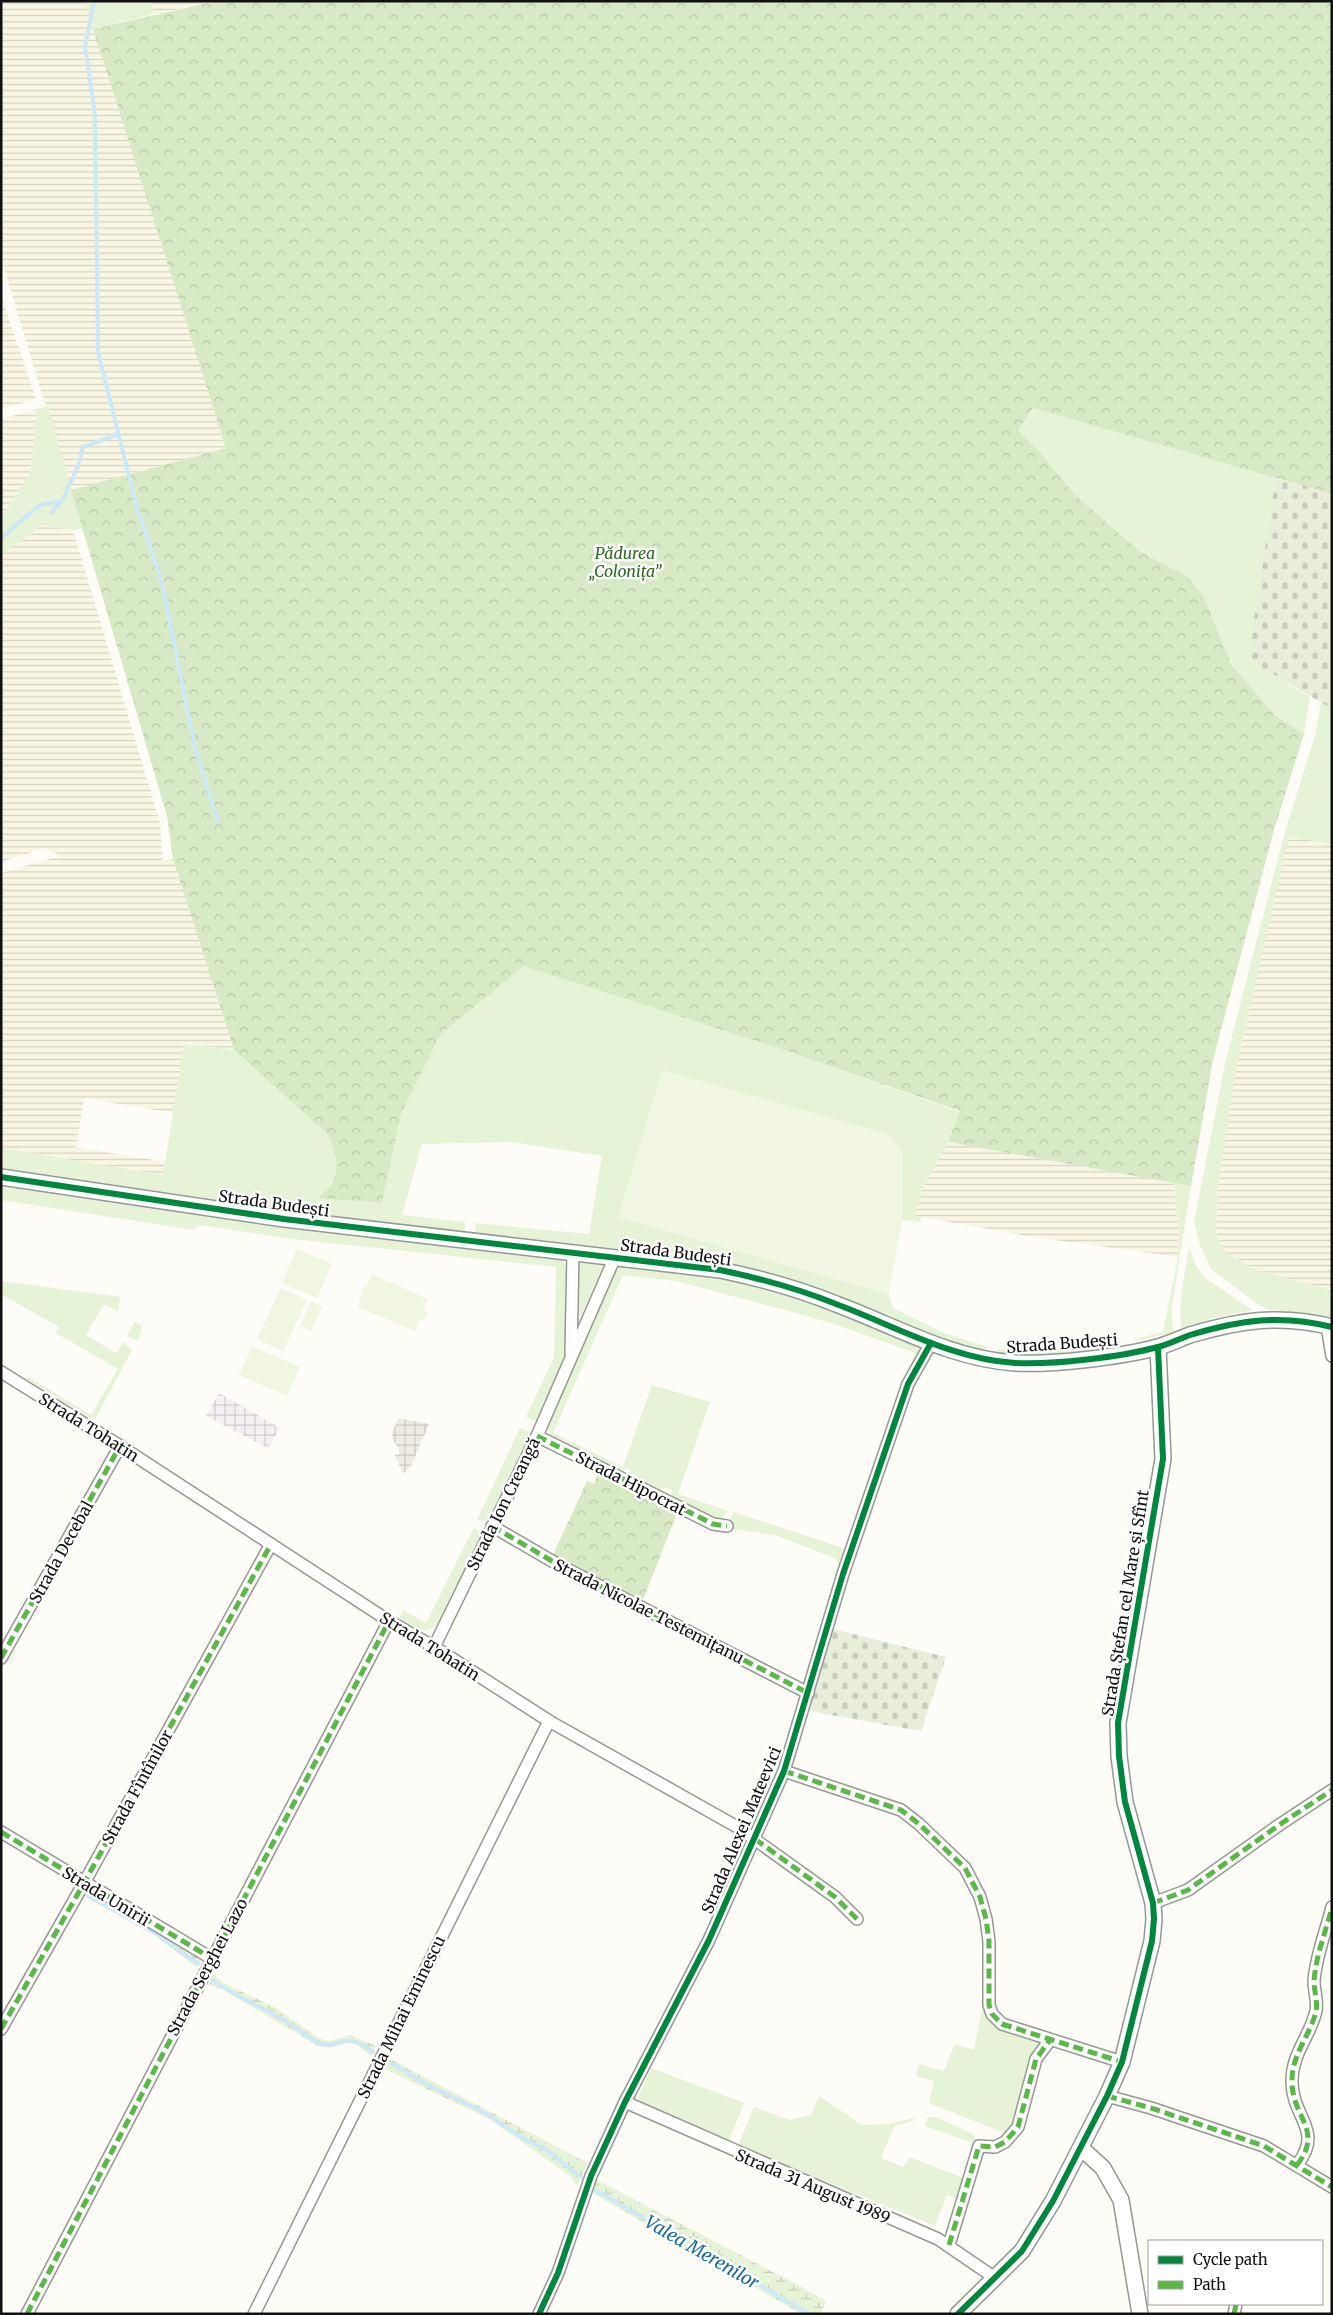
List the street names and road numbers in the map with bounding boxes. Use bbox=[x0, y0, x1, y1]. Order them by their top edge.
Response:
street label: Strada Budești bbox=[217, 1185, 331, 1222]
street label: Strada Budești bbox=[619, 1234, 733, 1271]
street label: Strada Budești bbox=[1006, 1329, 1119, 1358]
street label: Strada Tohatin bbox=[35, 1388, 143, 1466]
street label: Strada Ion Creangă bbox=[462, 1434, 544, 1574]
street label: Strada Hipocrat bbox=[573, 1447, 690, 1520]
street label: Strada Ștefan cel Mare și Sfînt bbox=[1097, 1488, 1154, 1718]
street label: Strada Decebal bbox=[25, 1497, 97, 1607]
street label: Strada Nicolae Testemițanu bbox=[550, 1554, 748, 1669]
street label: Strada Tohatin bbox=[376, 1607, 484, 1685]
street label: Strada Fîntînilor bbox=[97, 1726, 177, 1848]
street label: Strada Alexei Mateevici bbox=[697, 1743, 785, 1917]
street label: Strada Unirii bbox=[59, 1862, 153, 1930]
street label: Strada Serghei Lazo bbox=[162, 1895, 252, 2039]
street label: Strada Mihai Eminescu bbox=[353, 1932, 449, 2102]
street label: Strada 31 August 1989 bbox=[733, 2144, 893, 2228]

